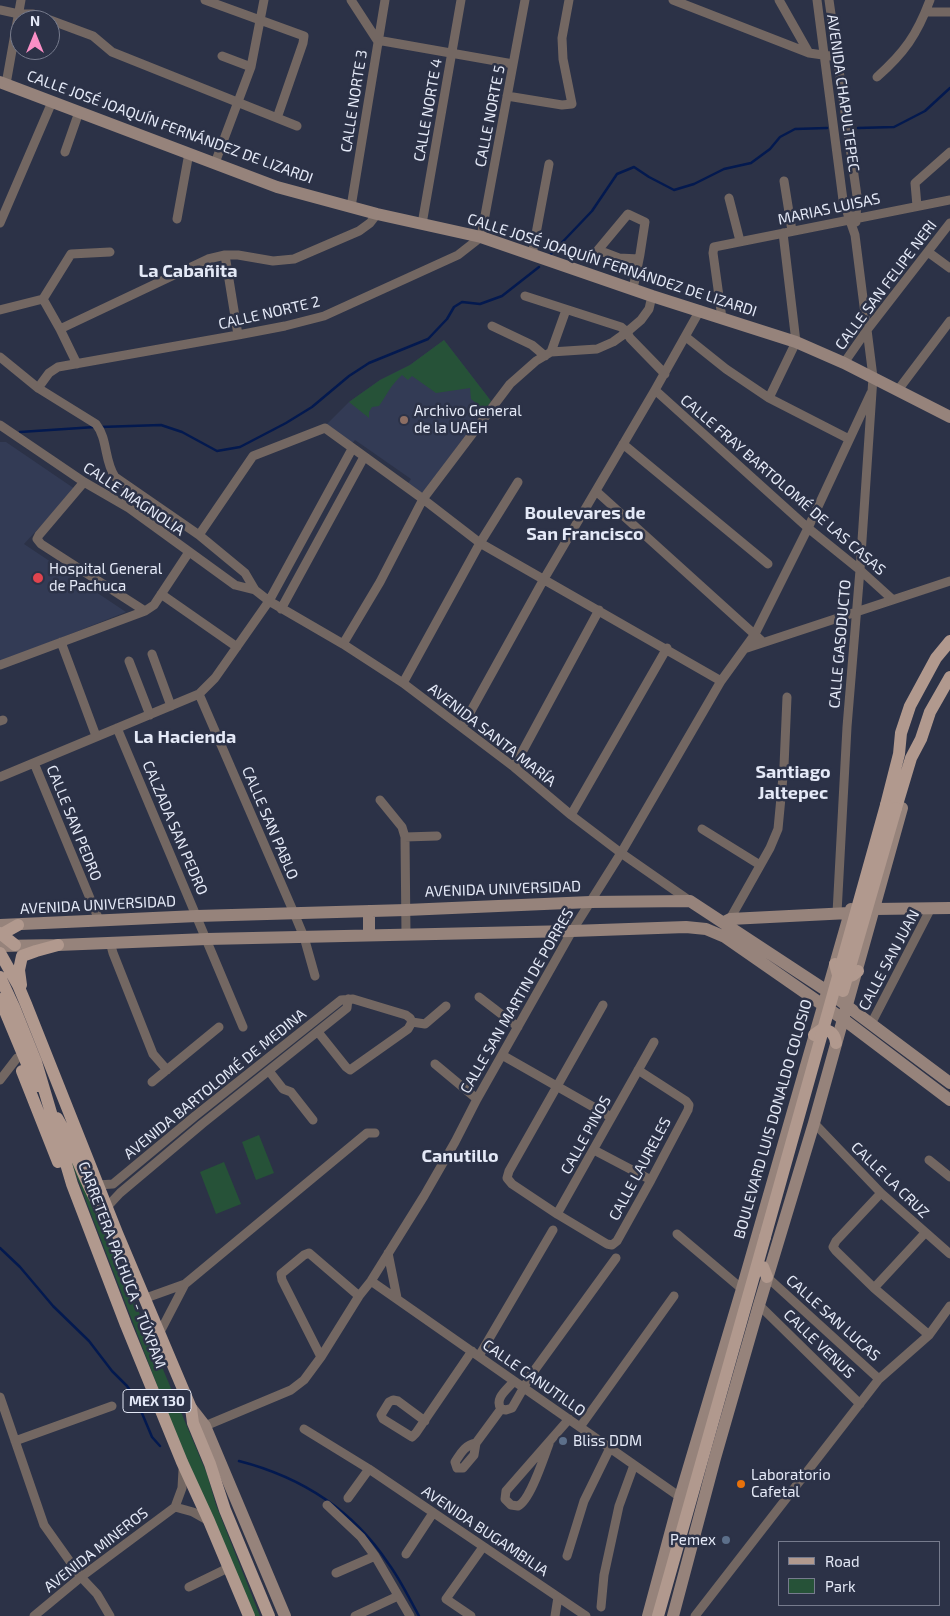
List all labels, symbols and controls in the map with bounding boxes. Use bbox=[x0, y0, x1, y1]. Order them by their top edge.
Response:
north arrow bbox=[10, 10, 60, 60]
text: N bbox=[30, 12, 40, 29]
street label: AVENIDA CHAPULTEPEC bbox=[823, 13, 863, 173]
street label: CALLE NORTE 3 bbox=[337, 48, 371, 154]
street label: CALLE NORTE 4 bbox=[410, 57, 446, 163]
street label: CALLE NORTE 5 bbox=[471, 64, 509, 168]
street label: CALLE JOSÉ JOAQUÍN FERNÁNDEZ DE LIZARDI bbox=[24, 67, 316, 187]
street label: MARIAS LUISAS bbox=[776, 189, 882, 229]
street label: CALLE JOSÉ JOAQUÍN FERNÁNDEZ DE LIZARDI bbox=[465, 210, 759, 320]
street label: CALLE SAN FELIPE NERI bbox=[831, 217, 941, 353]
district label: La Cabañita bbox=[138, 260, 238, 282]
street label: CALLE NORTE 2 bbox=[216, 293, 322, 333]
street label: CALLE FRAY BARTOLOMÉ DE LAS CASAS bbox=[677, 391, 889, 579]
place label: Archivo General de la UAEH bbox=[414, 402, 522, 437]
marker: Archivo General de la UAEH bbox=[398, 414, 410, 426]
street label: CALLE MAGNOLIA bbox=[80, 458, 188, 540]
district label: Boulevares de San Francisco bbox=[524, 502, 646, 544]
place label: Hospital General de Pachuca bbox=[49, 560, 162, 595]
marker: Hospital General de Pachuca bbox=[31, 571, 45, 585]
street label: CALLE GASODUCTO bbox=[825, 579, 855, 709]
street label: AVENIDA SANTA MARÍA bbox=[424, 679, 560, 791]
district label: La Hacienda bbox=[134, 726, 236, 748]
street label: CALZADA SAN PEDRO bbox=[139, 758, 211, 898]
district label: Santiago Jaltepec bbox=[755, 761, 831, 804]
street label: CALLE SAN PEDRO bbox=[43, 763, 105, 883]
street label: CALLE SAN PABLO bbox=[238, 764, 302, 882]
street label: AVENIDA UNIVERSIDAD bbox=[425, 877, 581, 901]
street label: AVENIDA UNIVERSIDAD bbox=[20, 892, 176, 918]
street label: CALLE SAN MARTIN DE PORRES bbox=[457, 905, 577, 1097]
street label: CALLE SAN JUAN bbox=[855, 906, 923, 1014]
street label: BOULEVARD LUIS DONALDO COLOSIO bbox=[730, 997, 816, 1241]
street label: AVENIDA BARTOLOMÉ DE MEDINA bbox=[120, 1005, 310, 1163]
street label: CALLE PINOS bbox=[557, 1093, 615, 1177]
street label: CALLE LAURELES bbox=[605, 1114, 675, 1224]
street label: CALLE LA CRUZ bbox=[847, 1138, 933, 1222]
district label: Canutillo bbox=[421, 1145, 499, 1167]
street label: CARRETERA PACHUCA - TÚXPAM bbox=[74, 1159, 170, 1371]
street label: CALLE SAN LUCAS bbox=[782, 1271, 884, 1365]
street label: CALLE VENUS bbox=[780, 1306, 858, 1382]
street label: CALLE CANUTILLO bbox=[479, 1336, 589, 1420]
road number: MEX 130 bbox=[123, 1390, 191, 1412]
place label: Bliss DDM bbox=[573, 1432, 642, 1450]
marker: Bliss DDM bbox=[557, 1435, 569, 1447]
place label: Laboratorio Cafetal bbox=[751, 1466, 831, 1501]
marker: Laboratorio Cafetal bbox=[735, 1478, 747, 1490]
street label: AVENIDA BUGAMBILIA bbox=[418, 1482, 552, 1580]
street label: AVENIDA MINEROS bbox=[40, 1504, 152, 1596]
place label: Pemex bbox=[670, 1531, 716, 1549]
marker: Pemex bbox=[720, 1534, 732, 1546]
legend bbox=[778, 1541, 940, 1606]
text: Road bbox=[825, 1552, 860, 1570]
text: Park bbox=[825, 1577, 856, 1595]

